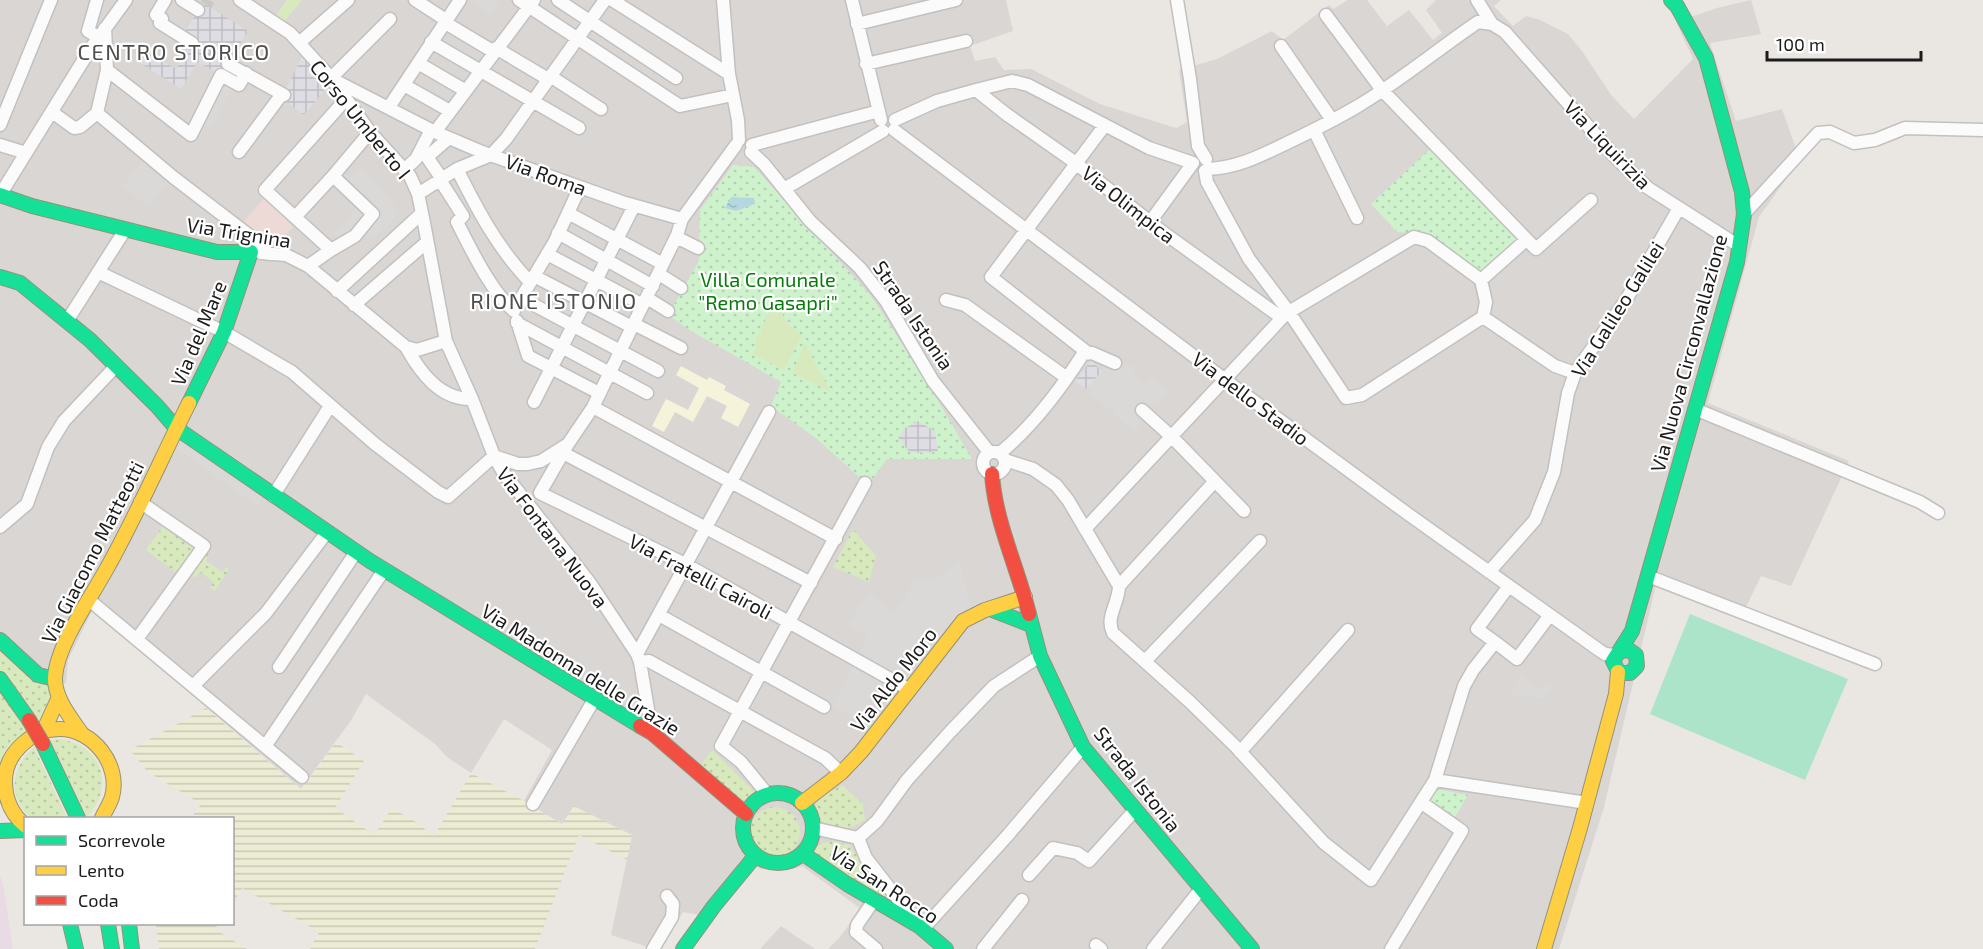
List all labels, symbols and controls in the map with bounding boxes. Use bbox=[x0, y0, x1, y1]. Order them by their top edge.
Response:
scale bar bbox=[1767, 24, 1922, 62]
text: 100 m bbox=[1776, 33, 1825, 55]
district label: CENTRO STORICO bbox=[77, 38, 271, 64]
street label: Corso Umberto I bbox=[306, 55, 416, 183]
street label: Via Liquirizia bbox=[1560, 94, 1656, 194]
street label: Via Roma bbox=[502, 148, 590, 200]
street label: Via Olimpica bbox=[1078, 160, 1180, 248]
street label: Via Trignina bbox=[185, 212, 293, 252]
street label: Via Nuova Circonvallazione bbox=[1645, 231, 1731, 475]
street label: Via Galileo Galilei bbox=[1566, 237, 1668, 381]
street label: Strada Istonia bbox=[869, 256, 959, 374]
park label: Villa Comunale "Remo Gasapri" bbox=[698, 267, 838, 314]
street label: Via del Mare bbox=[165, 277, 231, 389]
district label: RIONE ISTONIO bbox=[470, 287, 638, 313]
street label: Via dello Stadio bbox=[1188, 346, 1314, 450]
street label: Via Giacomo Matteotti bbox=[36, 457, 148, 647]
street label: Via Fontana Nuova bbox=[492, 462, 614, 612]
street label: Via Fratelli Cairoli bbox=[625, 528, 777, 624]
street label: Via Madonna delle Grazie bbox=[477, 598, 685, 740]
street label: Via Aldo Moro bbox=[845, 622, 941, 736]
street label: Strada Istonia bbox=[1090, 722, 1186, 836]
legend bbox=[24, 817, 234, 925]
text: Scorrevole bbox=[78, 829, 165, 851]
street label: Via San Rocco bbox=[826, 840, 944, 928]
text: Lento bbox=[78, 859, 124, 881]
text: Coda bbox=[78, 889, 119, 911]

